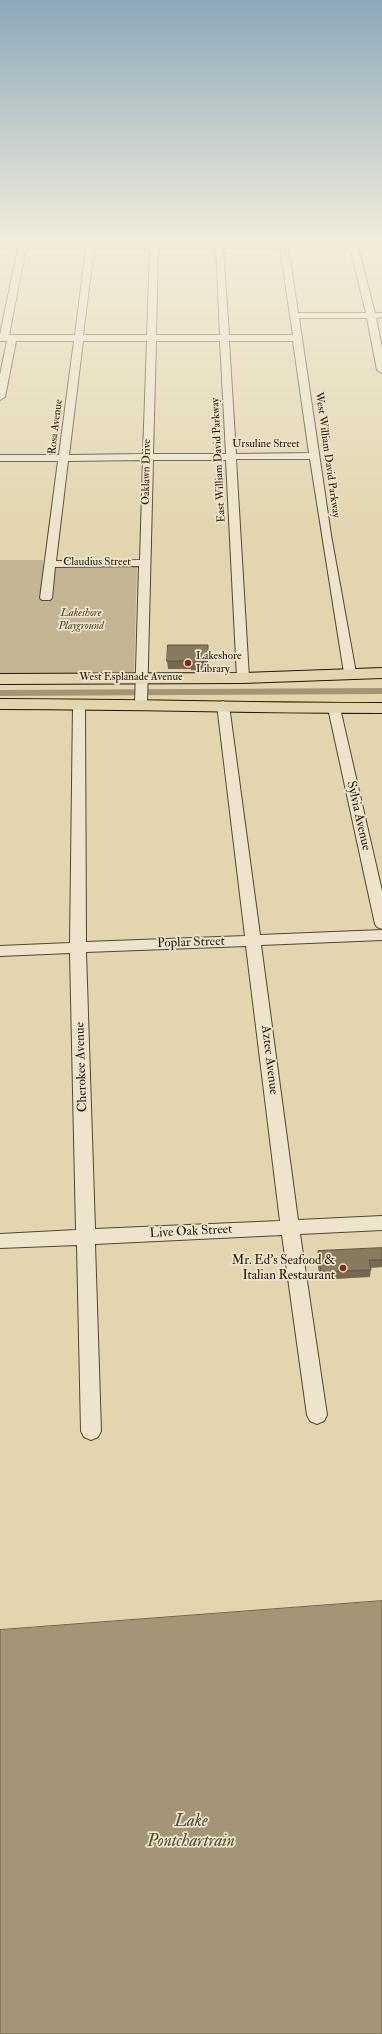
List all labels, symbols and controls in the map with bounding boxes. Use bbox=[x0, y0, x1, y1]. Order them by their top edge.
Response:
street label: West William David Parkway bbox=[312, 391, 342, 519]
street label: East William David Parkway bbox=[209, 397, 229, 523]
street label: Rosa Avenue bbox=[46, 399, 66, 455]
street label: Ursuline Street bbox=[232, 438, 300, 452]
street label: Oaklawn Drive bbox=[140, 439, 154, 505]
street label: Claudius Street bbox=[63, 556, 131, 570]
park label: Lakeshore Playground bbox=[58, 607, 104, 633]
place label: Lakeshore Library bbox=[196, 650, 242, 676]
marker: Lakeshore Library bbox=[183, 658, 193, 668]
street label: West Esplanade Avenue bbox=[79, 671, 183, 685]
street label: Sylvia Avenue bbox=[342, 780, 374, 852]
street label: Poplar Street bbox=[157, 934, 225, 952]
street label: Cherokee Avenue bbox=[73, 1022, 91, 1112]
street label: Aztec Avenue bbox=[257, 1024, 281, 1096]
street label: Live Oak Street bbox=[149, 1222, 233, 1242]
place label: Mr. Ed's Seafood & Italian Restaurant bbox=[232, 1253, 335, 1284]
marker: Mr. Ed's Seafood & Italian Restaurant bbox=[338, 1263, 348, 1273]
water label: Lake Pontchartrain bbox=[147, 1812, 235, 1852]

